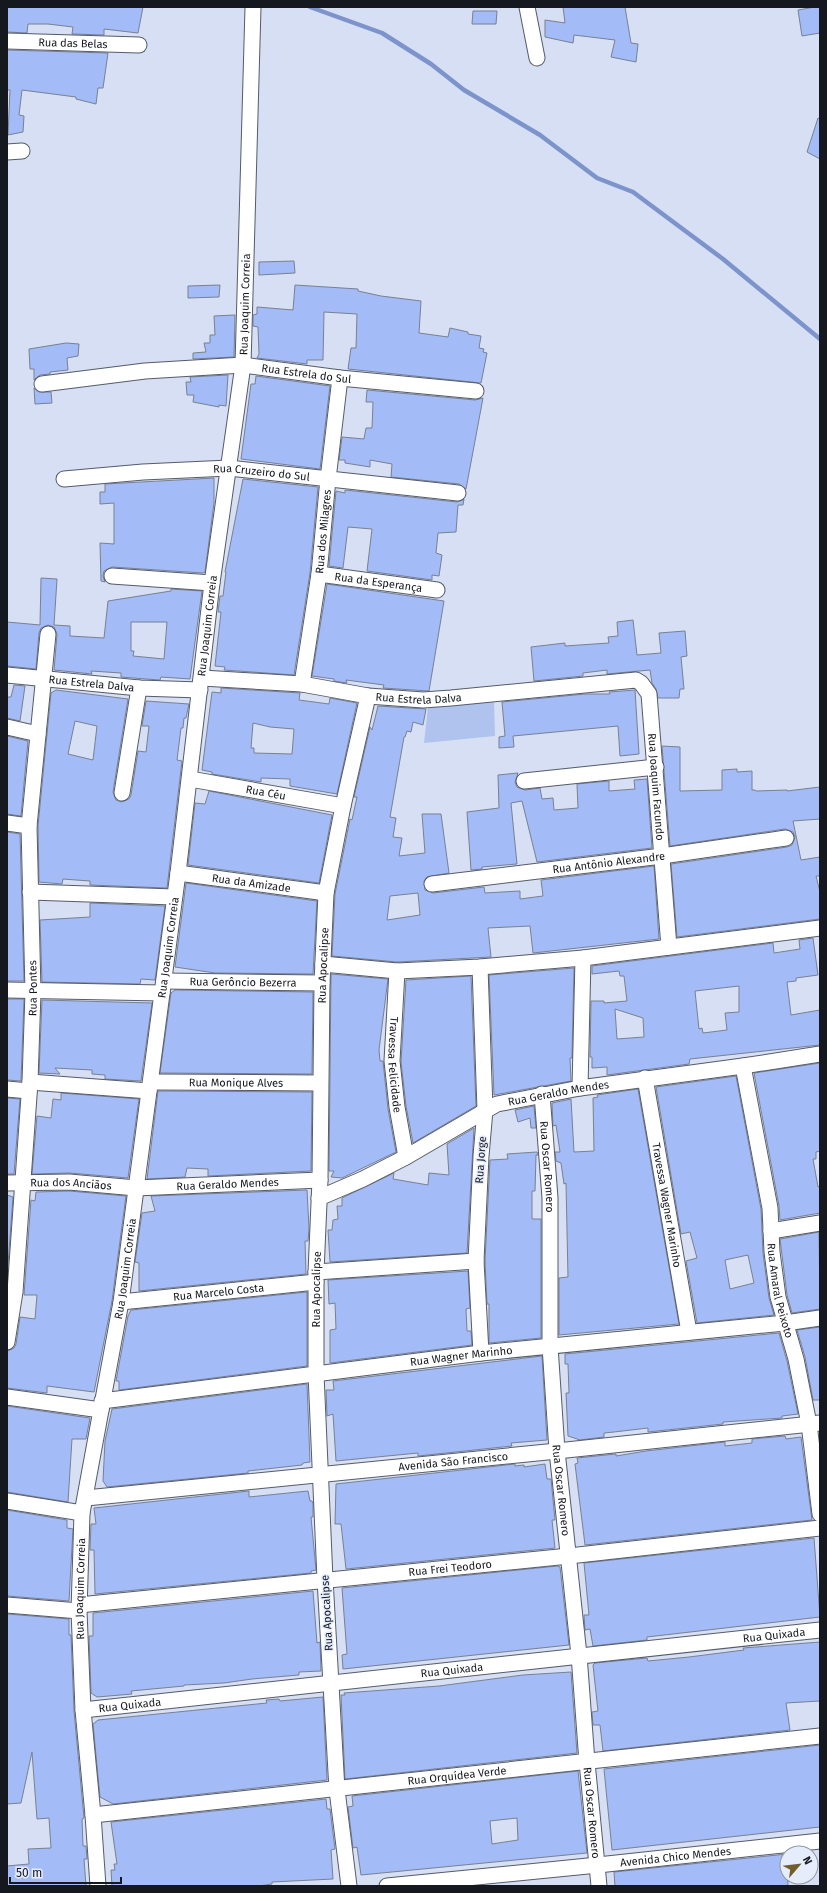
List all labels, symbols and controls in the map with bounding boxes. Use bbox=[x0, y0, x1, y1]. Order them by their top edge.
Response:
street label: Rua das Belas bbox=[38, 35, 108, 51]
street label: Rua Joaquim Correia bbox=[237, 253, 253, 355]
street label: Rua Estrela do Sul bbox=[261, 361, 352, 386]
street label: Rua Cruzeiro do Sul bbox=[213, 461, 310, 483]
street label: Rua dos Milagres bbox=[313, 489, 333, 574]
street label: Rua da Esperança bbox=[334, 570, 423, 594]
street label: Rua Joaquim Correia bbox=[195, 574, 220, 677]
street label: Rua Estrela Dalva bbox=[48, 673, 135, 694]
street label: Rua Estrela Dalva bbox=[375, 690, 462, 707]
street label: Rua Joaquim Facundo bbox=[646, 733, 667, 841]
street label: Rua Céu bbox=[245, 782, 287, 802]
street label: Rua Antônio Alexandre bbox=[552, 849, 666, 876]
street label: Rua da Amizade bbox=[211, 871, 292, 895]
street label: Rua Joaquim Correia bbox=[155, 896, 181, 999]
street label: Rua Apocalipse bbox=[315, 927, 331, 1004]
street label: Rua Pontes bbox=[26, 960, 40, 1016]
street label: Rua Gerôncio Bezerra bbox=[189, 975, 297, 989]
street label: Travessa Felicidade bbox=[385, 1016, 404, 1114]
street label: Rua Monique Alves bbox=[189, 1076, 283, 1089]
street label: Rua Geraldo Mendes bbox=[507, 1078, 610, 1108]
street label: Rua Oscar Romero bbox=[538, 1121, 557, 1213]
street label: Rua Jorge bbox=[473, 1136, 489, 1184]
street label: Travessa Wagner Marinho bbox=[650, 1142, 684, 1269]
street label: Rua dos Anciãos bbox=[30, 1175, 112, 1192]
street label: Rua Geraldo Mendes bbox=[176, 1175, 279, 1193]
street label: Rua Joaquim Correia bbox=[111, 1217, 139, 1320]
street label: Rua Amaral Peixoto bbox=[765, 1243, 796, 1340]
street label: Rua Apocalipse bbox=[310, 1251, 323, 1327]
street label: Rua Marcelo Costa bbox=[172, 1281, 265, 1303]
street label: Rua Wagner Marinho bbox=[409, 1343, 513, 1368]
street label: Rua Oscar Romero bbox=[550, 1444, 573, 1537]
street label: Avenida São Francisco bbox=[398, 1449, 509, 1473]
street label: Rua Joaquim Correia bbox=[72, 1538, 88, 1640]
street label: Rua Frei Teodoro bbox=[408, 1557, 493, 1579]
street label: Rua Apocalipse bbox=[319, 1575, 335, 1651]
street label: Rua Quixada bbox=[742, 1625, 806, 1645]
street label: Rua Quixada bbox=[420, 1660, 484, 1680]
street label: Rua Quixada bbox=[98, 1695, 162, 1715]
street label: Rua Orquídea Verde bbox=[407, 1764, 507, 1787]
street label: Rua Oscar Romero bbox=[581, 1766, 603, 1859]
street label: Avenida Chico Mendes bbox=[619, 1844, 732, 1869]
north arrow bbox=[779, 1845, 819, 1885]
text: N bbox=[800, 1854, 815, 1867]
scale bar bbox=[10, 1859, 121, 1885]
text: 50 m bbox=[16, 1866, 42, 1880]

